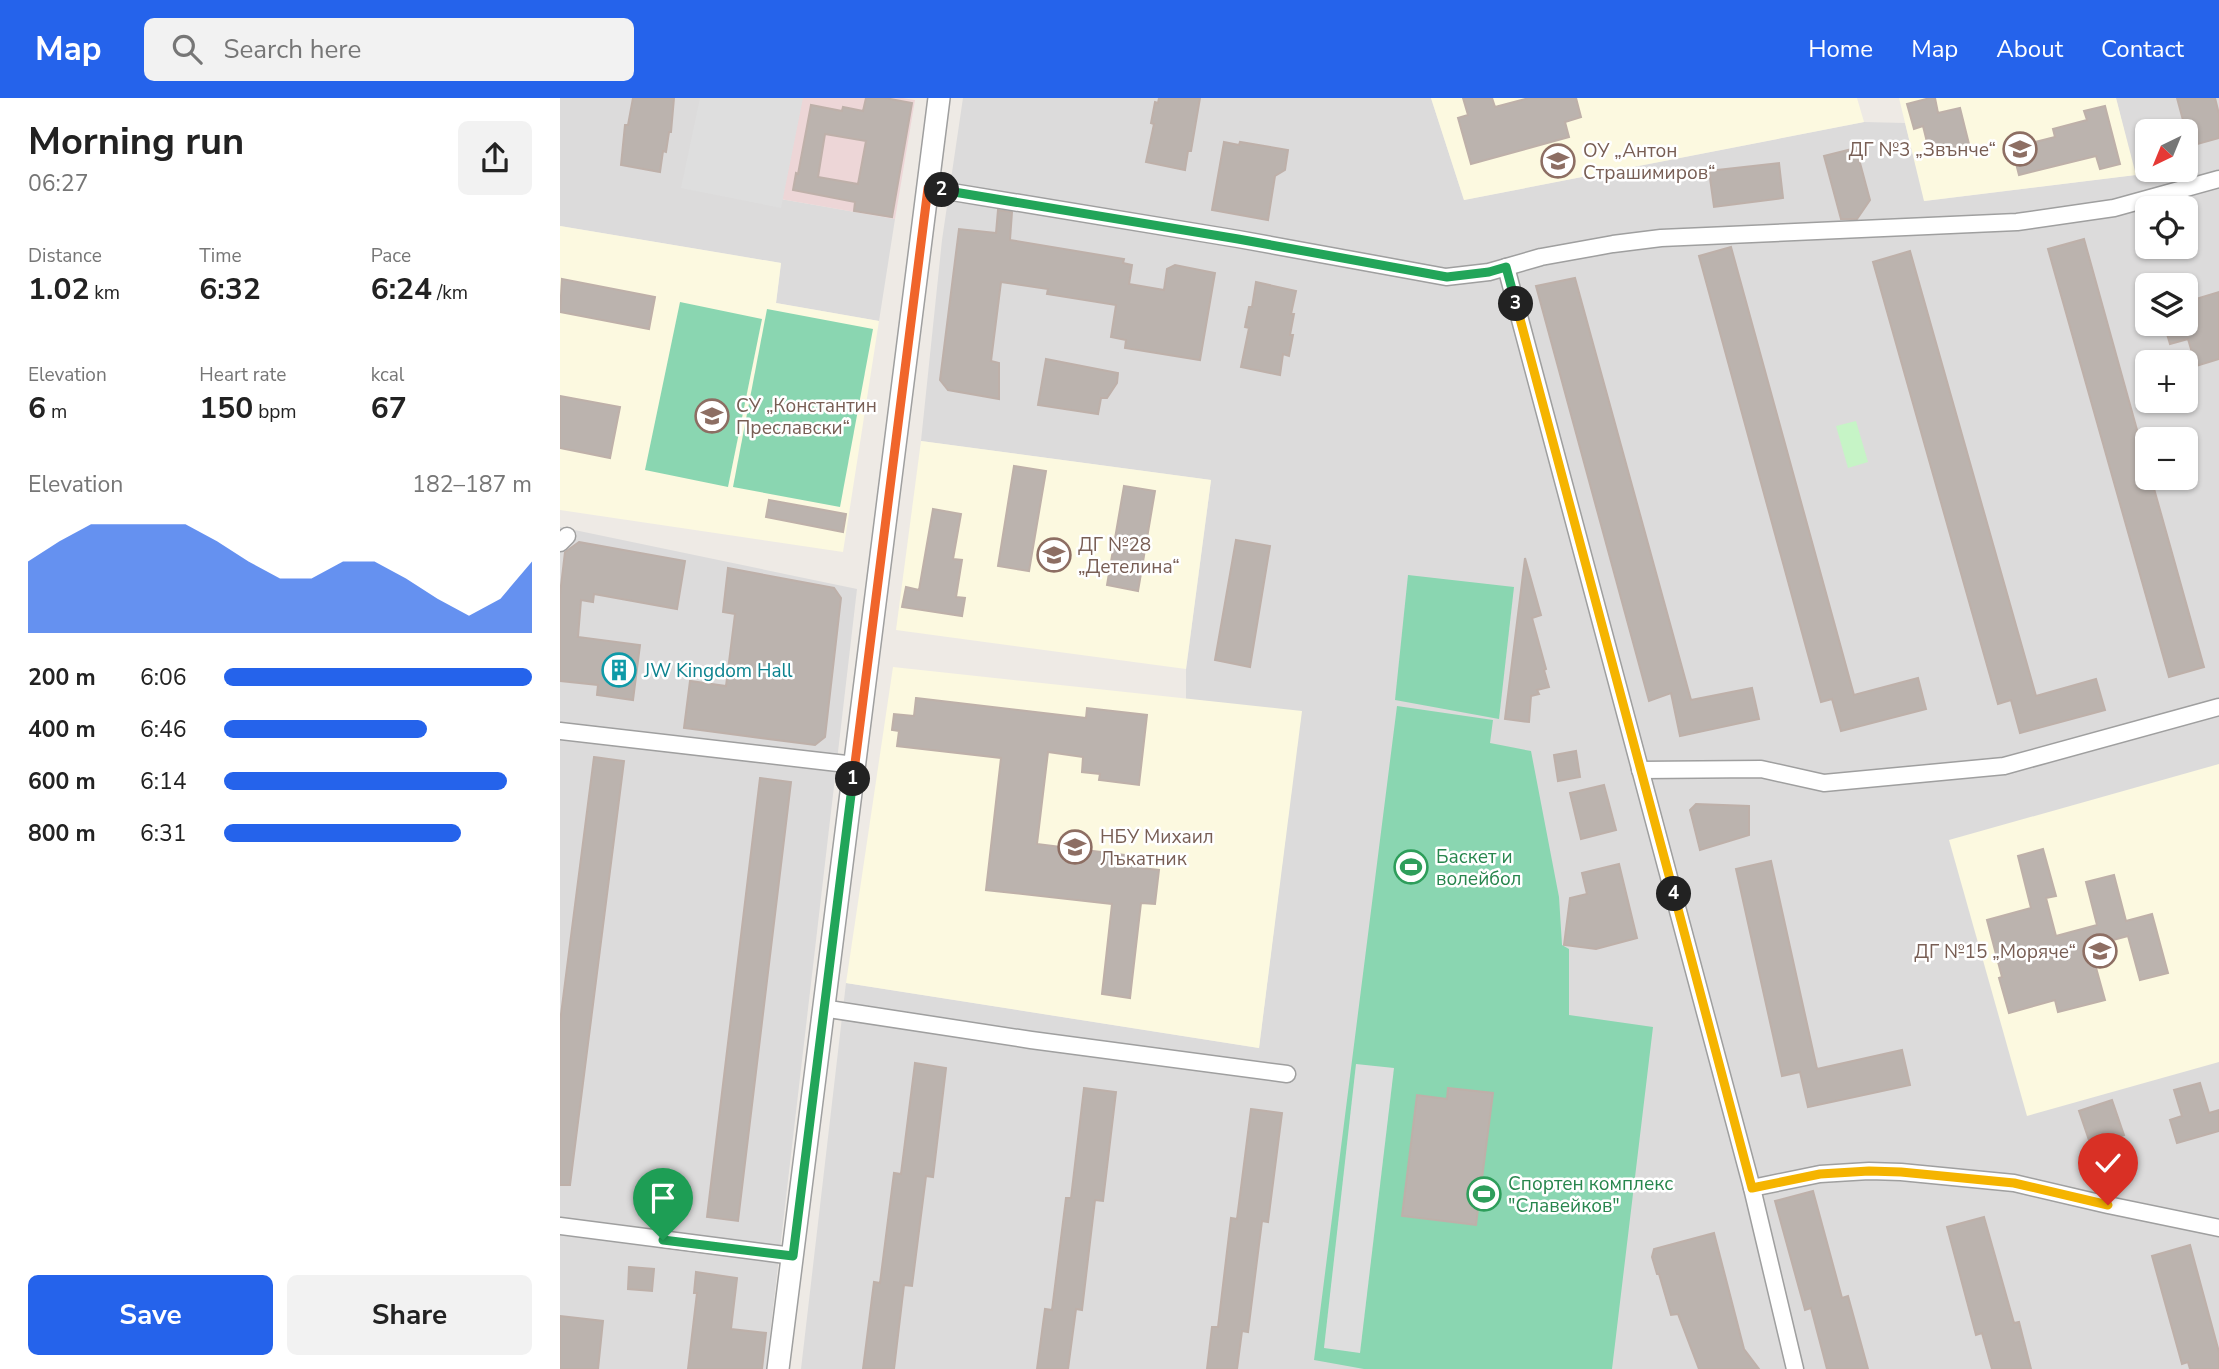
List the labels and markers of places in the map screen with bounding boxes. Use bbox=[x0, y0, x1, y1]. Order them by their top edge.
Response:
school or university icon: ДГ №3 „Звънче“ bbox=[2001, 130, 2039, 168]
place label: ДГ №3 „Звънче“ bbox=[1848, 137, 1996, 163]
place label: ОУ „Антон Страшимиров“ bbox=[1583, 138, 1716, 186]
school or university icon: ОУ „Антон Страшимиров“ bbox=[1539, 142, 1577, 180]
pin: 2 bbox=[924, 172, 960, 208]
pin: 3 bbox=[1499, 286, 1534, 322]
place label: СУ „Константин Преславски“ bbox=[736, 393, 877, 441]
school or university icon: СУ „Константин Преславски“ bbox=[693, 397, 731, 435]
place label: ДГ №28 „Детелина“ bbox=[1078, 532, 1180, 580]
school or university icon: ДГ №28 „Детелина“ bbox=[1035, 536, 1073, 574]
building icon: JW Kingdom Hall bbox=[600, 651, 638, 689]
place label: JW Kingdom Hall bbox=[643, 658, 793, 684]
pin: 1 bbox=[836, 762, 870, 796]
place label: НБУ Михаил Лъкатник bbox=[1100, 824, 1214, 872]
school or university icon: НБУ Михаил Лъкатник bbox=[1056, 828, 1094, 866]
place label: Баскет и волейбол bbox=[1436, 844, 1521, 892]
sports icon: Баскет и волейбол bbox=[1392, 848, 1430, 886]
pin: 4 bbox=[1656, 876, 1692, 912]
school or university icon: ДГ №15 „Моряче“ bbox=[2081, 932, 2119, 970]
place label: ДГ №15 „Моряче“ bbox=[1914, 939, 2076, 965]
pin bbox=[2078, 1133, 2138, 1205]
pin bbox=[633, 1168, 693, 1240]
place label: Спортен комплекс "Славейков" bbox=[1508, 1171, 1673, 1219]
sports icon: Спортен комплекс "Славейков" bbox=[1465, 1175, 1503, 1213]

